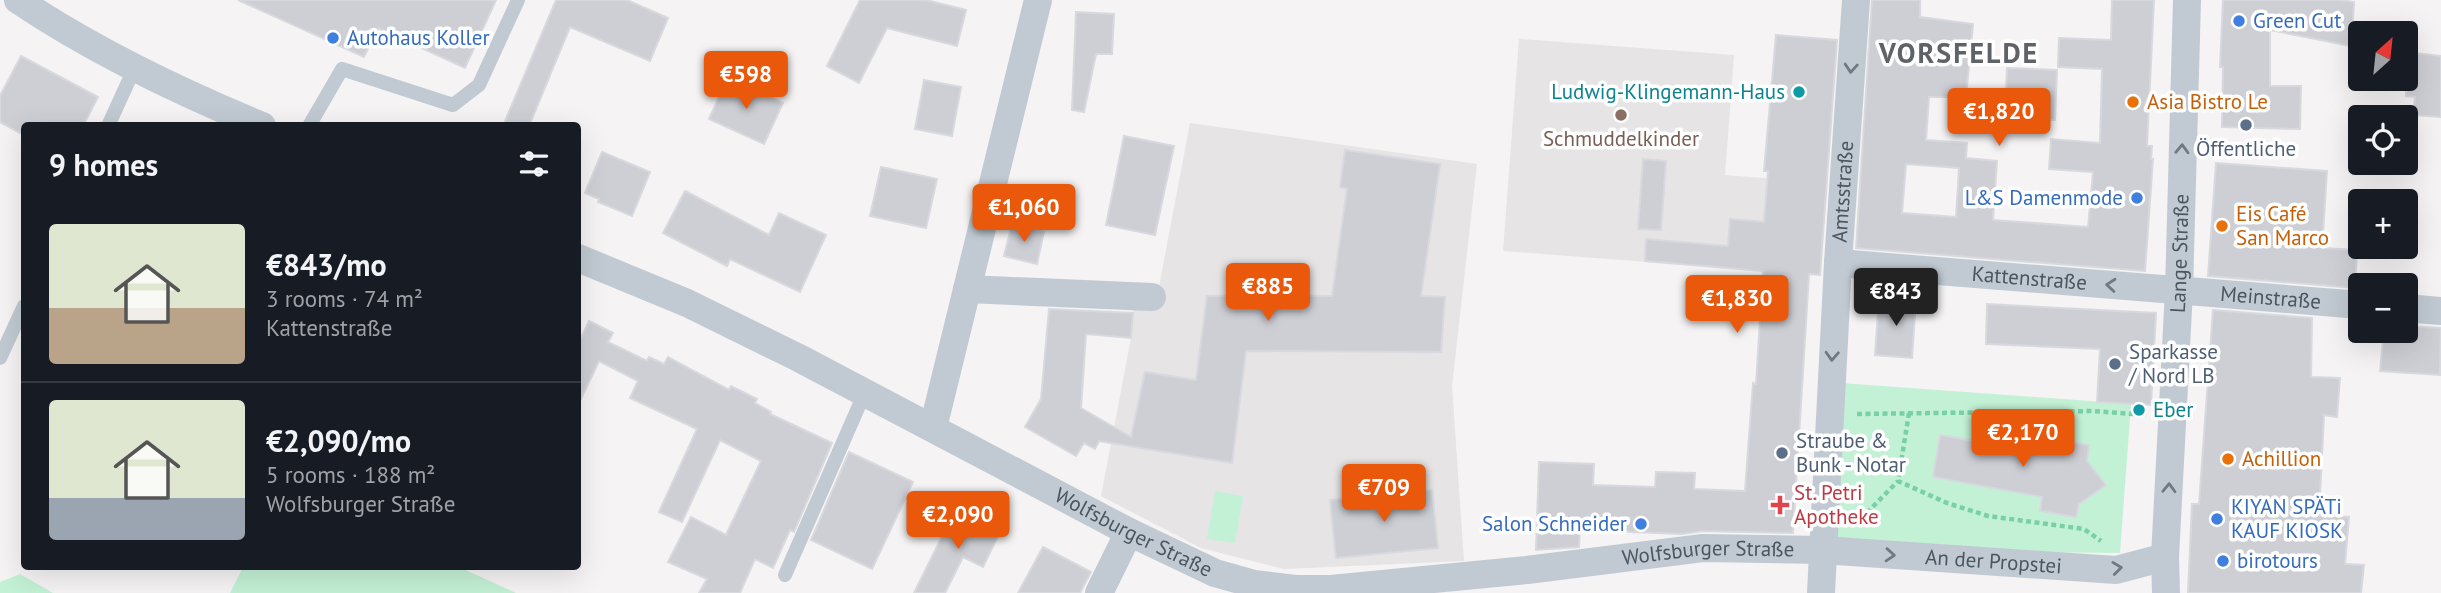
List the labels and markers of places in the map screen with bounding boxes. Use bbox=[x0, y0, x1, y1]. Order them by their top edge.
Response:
place label: Green Cut bbox=[2253, 7, 2341, 34]
marker: Green Cut bbox=[2231, 13, 2247, 29]
place label: Autohaus Koller bbox=[347, 24, 490, 51]
marker: Autohaus Koller bbox=[325, 30, 341, 46]
pin: €598 bbox=[705, 52, 787, 111]
place label: Ludwig-Klingemann-Haus bbox=[1551, 78, 1785, 105]
marker: Ludwig-Klingemann-Haus bbox=[1791, 84, 1807, 100]
pin: €1,820 bbox=[1942, 88, 2056, 148]
place label: Asia Bistro Le bbox=[2147, 88, 2268, 115]
marker: Asia Bistro Le bbox=[2125, 94, 2141, 110]
marker: Schmuddelkinder bbox=[1613, 107, 1629, 123]
marker: Öffentliche bbox=[2238, 117, 2254, 133]
place label: Schmuddelkinder bbox=[1543, 125, 1699, 152]
place label: Öffentliche bbox=[2196, 135, 2296, 162]
pin: €1,060 bbox=[967, 184, 1081, 244]
place label: L&S Damenmode bbox=[1965, 184, 2123, 211]
marker: L&S Damenmode bbox=[2129, 190, 2145, 206]
place label: Eis Café San Marco bbox=[2236, 200, 2329, 251]
marker: Eis Café San Marco bbox=[2214, 218, 2230, 234]
pin: €885 bbox=[1227, 264, 1309, 323]
pin: €843 bbox=[1855, 268, 1937, 328]
pin: €1,830 bbox=[1680, 276, 1794, 335]
place label: Sparkasse / Nord LB bbox=[2128, 338, 2218, 389]
marker: Sparkasse / Nord LB bbox=[2107, 356, 2123, 372]
place label: Eber bbox=[2153, 396, 2193, 423]
marker: Eber bbox=[2131, 402, 2147, 418]
pin: €2,170 bbox=[1966, 410, 2080, 469]
place label: Straube & Bunk - Notar bbox=[1796, 427, 1906, 478]
marker: Straube & Bunk - Notar bbox=[1774, 445, 1790, 461]
place label: Achillion bbox=[2242, 445, 2321, 472]
marker: Achillion bbox=[2220, 451, 2236, 467]
pin: €709 bbox=[1343, 464, 1425, 524]
place label: St. Petri Apotheke bbox=[1794, 479, 1879, 530]
pin: €2,090 bbox=[901, 491, 1015, 551]
place label: KIYAN SPÄTi KAUF KIOSK bbox=[2231, 493, 2343, 544]
marker: St. Petri Apotheke bbox=[1772, 497, 1788, 513]
place label: Salon Schneider bbox=[1482, 510, 1627, 537]
marker: KIYAN SPÄTi KAUF KIOSK bbox=[2209, 511, 2225, 527]
marker: Salon Schneider bbox=[1633, 516, 1649, 532]
place label: birotours bbox=[2237, 547, 2318, 574]
marker: birotours bbox=[2215, 553, 2231, 569]

